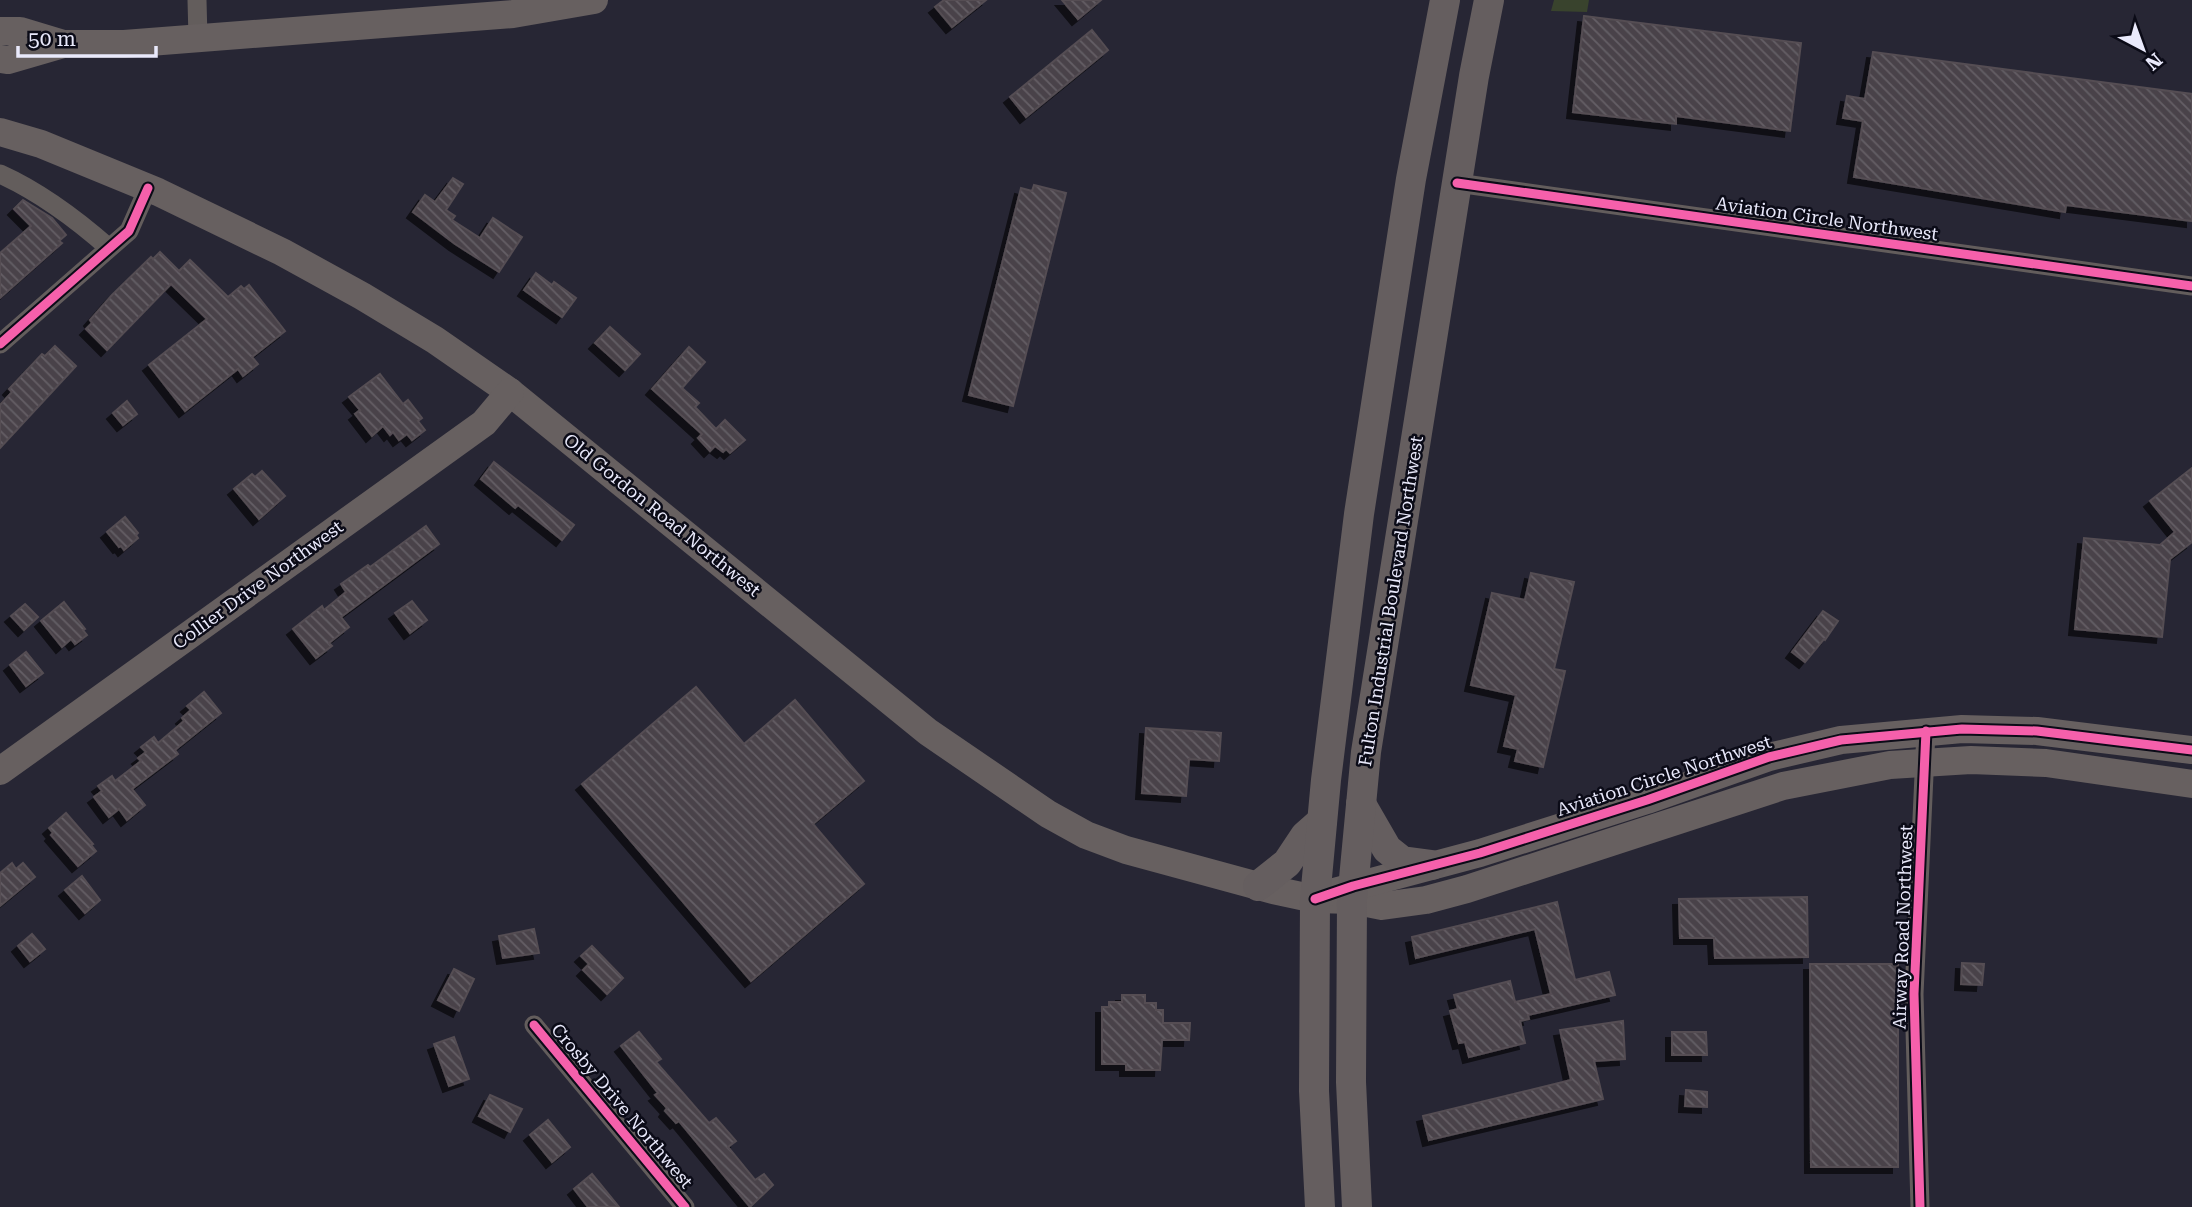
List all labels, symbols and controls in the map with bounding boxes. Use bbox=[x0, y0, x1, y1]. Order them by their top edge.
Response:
scale bar bbox=[18, 14, 156, 58]
north arrow bbox=[2108, 14, 2178, 84]
text: 50 m bbox=[28, 27, 76, 51]
text: N bbox=[2140, 48, 2167, 75]
street label: Aviation Circle Northwest bbox=[1715, 192, 1940, 245]
street label: Old Gordon Road Northwest bbox=[560, 429, 765, 601]
street label: Fulton Industrial Boulevard Northwest bbox=[1354, 434, 1427, 768]
street label: Collier Drive Northwest bbox=[169, 516, 347, 653]
street label: Aviation Circle Northwest bbox=[1554, 731, 1774, 820]
street label: Airway Road Northwest bbox=[1888, 824, 1917, 1030]
street label: Crosby Drive Northwest bbox=[547, 1019, 698, 1193]

